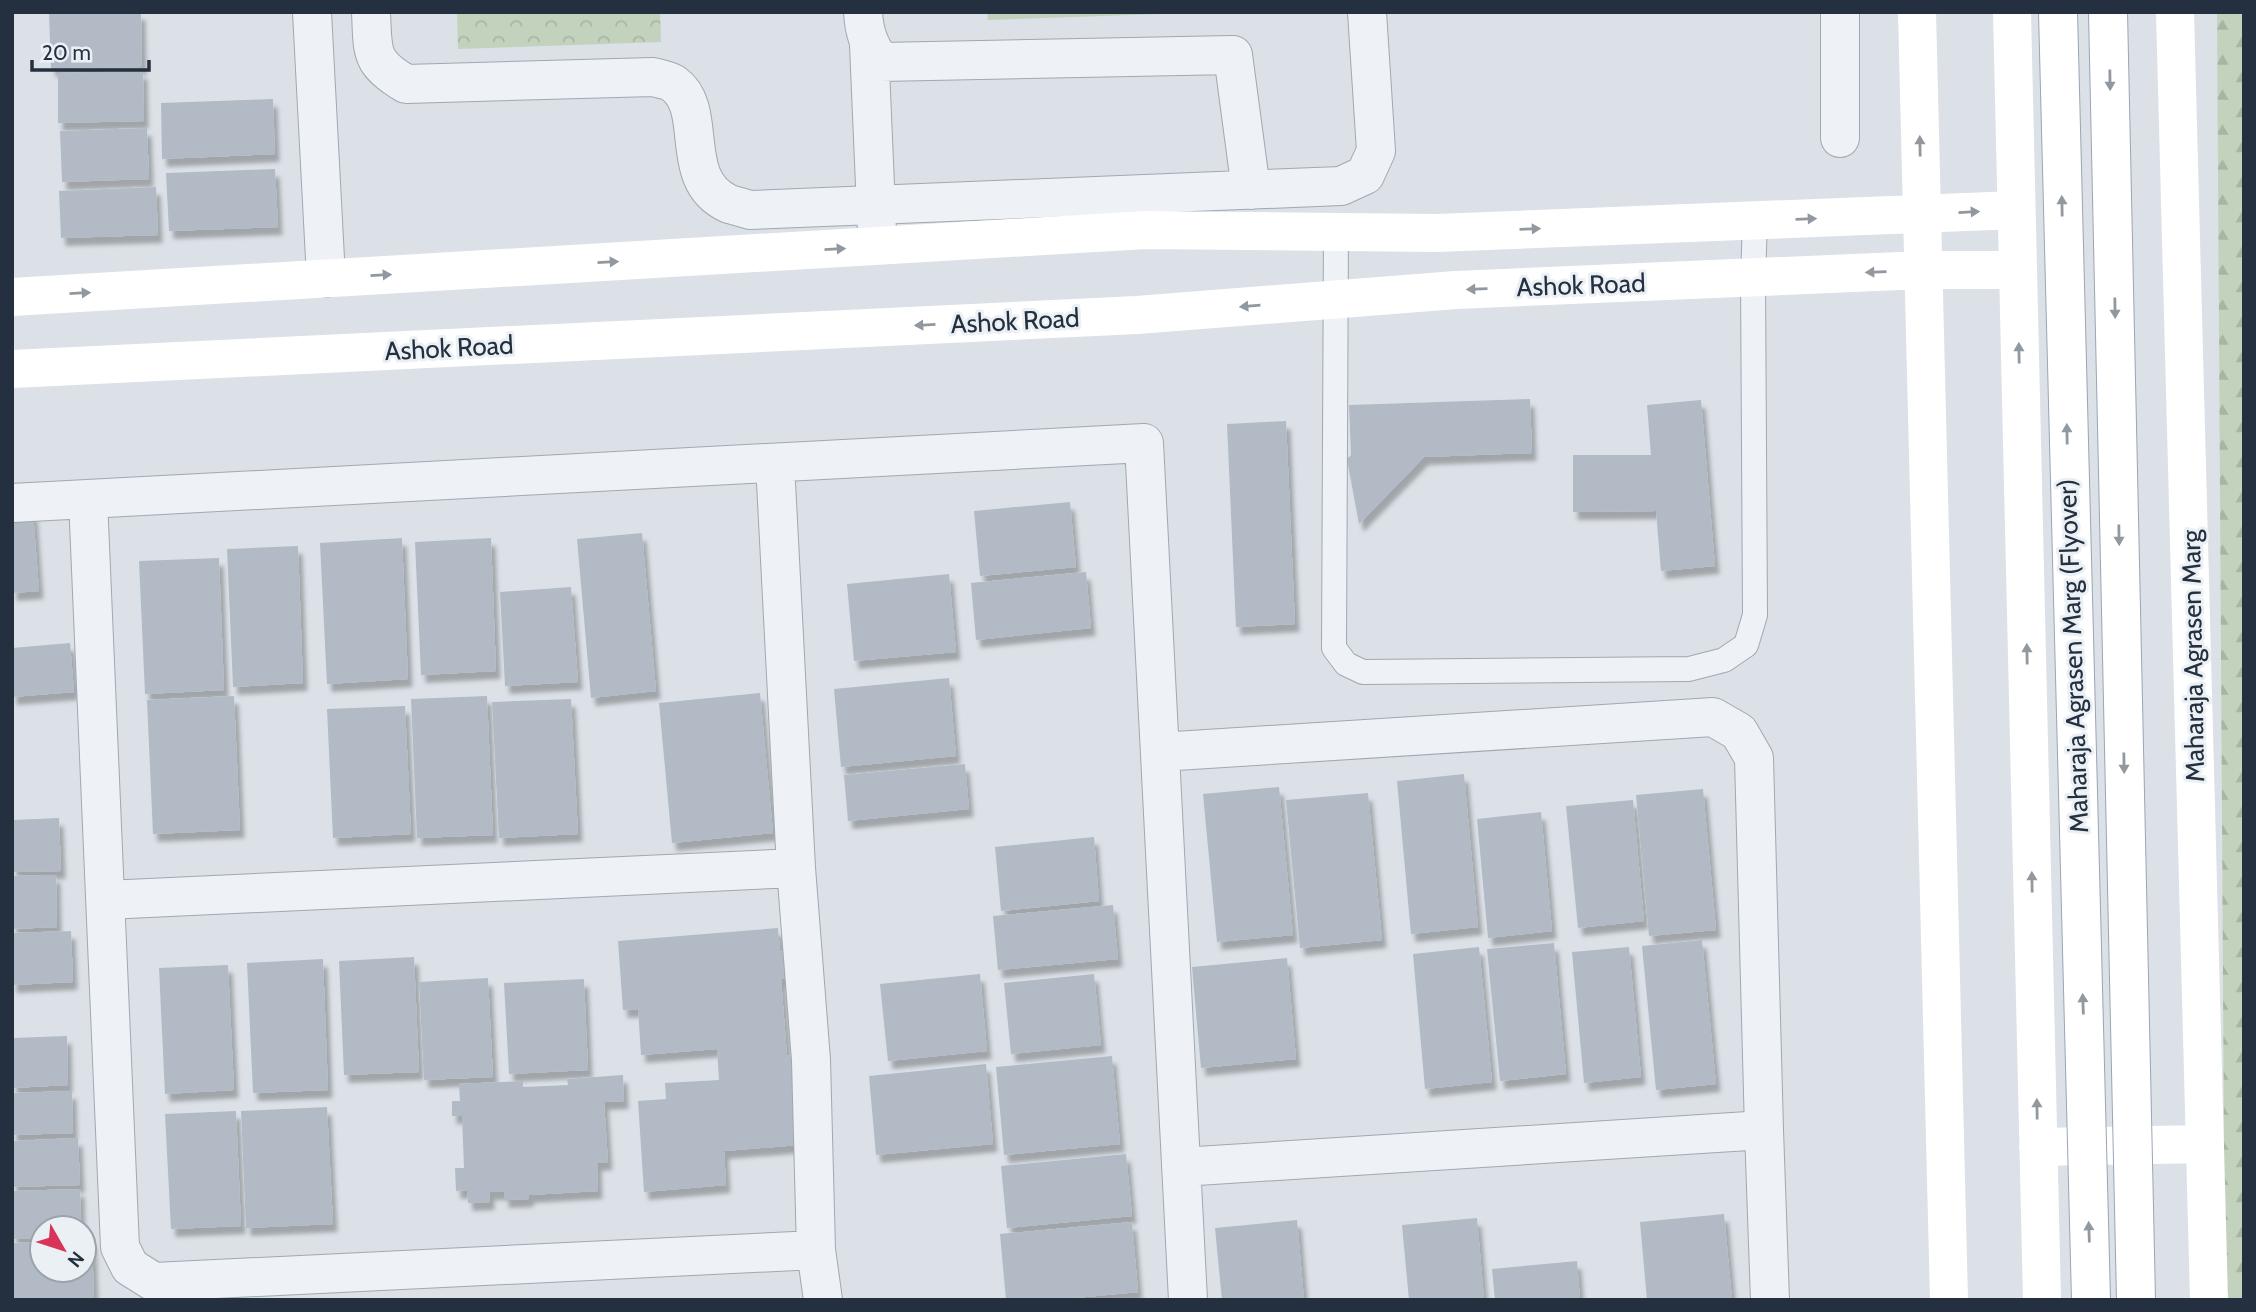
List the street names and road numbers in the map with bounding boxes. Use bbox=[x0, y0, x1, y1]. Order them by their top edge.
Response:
street label: Ashok Road bbox=[1516, 267, 1646, 303]
street label: Ashok Road bbox=[950, 302, 1080, 340]
street label: Ashok Road bbox=[384, 329, 514, 367]
street label: Maharaja Agrasen Marg (Flyover) bbox=[2051, 478, 2095, 834]
street label: Maharaja Agrasen Marg bbox=[2175, 528, 2211, 783]

